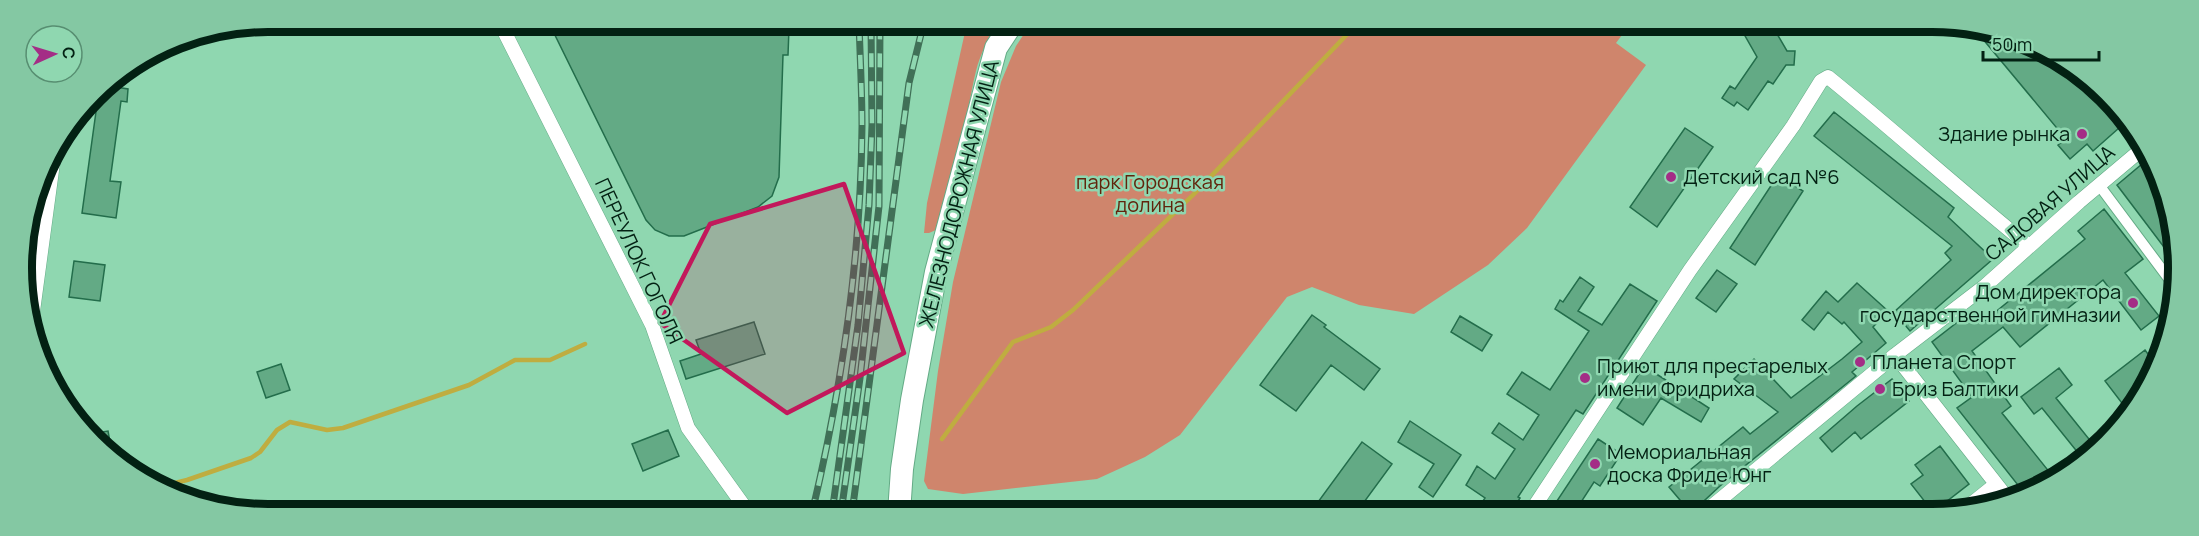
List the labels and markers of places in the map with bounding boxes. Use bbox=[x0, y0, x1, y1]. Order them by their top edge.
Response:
place label: Здание рынка bbox=[1938, 120, 2070, 147]
marker: Здание рынка bbox=[2075, 127, 2089, 141]
place label: Детский сад №6 bbox=[1683, 163, 1840, 190]
marker: Детский сад №6 bbox=[1664, 170, 1678, 184]
place label: Дом директора государственной гимназии bbox=[1860, 278, 2121, 328]
marker: Дом директора государственной гимназии bbox=[2126, 296, 2140, 310]
place label: Планета Спорт bbox=[1872, 348, 2016, 375]
place label: Приют для престарелых имени Фридриха bbox=[1597, 352, 1828, 402]
marker: Планета Спорт bbox=[1853, 355, 1867, 369]
marker: Приют для престарелых имени Фридриха bbox=[1578, 371, 1592, 385]
place label: Бриз Балтики bbox=[1892, 375, 2019, 402]
marker: Бриз Балтики bbox=[1873, 382, 1887, 396]
place label: Мемориальная доска Фриде Юнг bbox=[1607, 438, 1771, 488]
marker: Мемориальная доска Фриде Юнг bbox=[1588, 457, 1602, 471]

